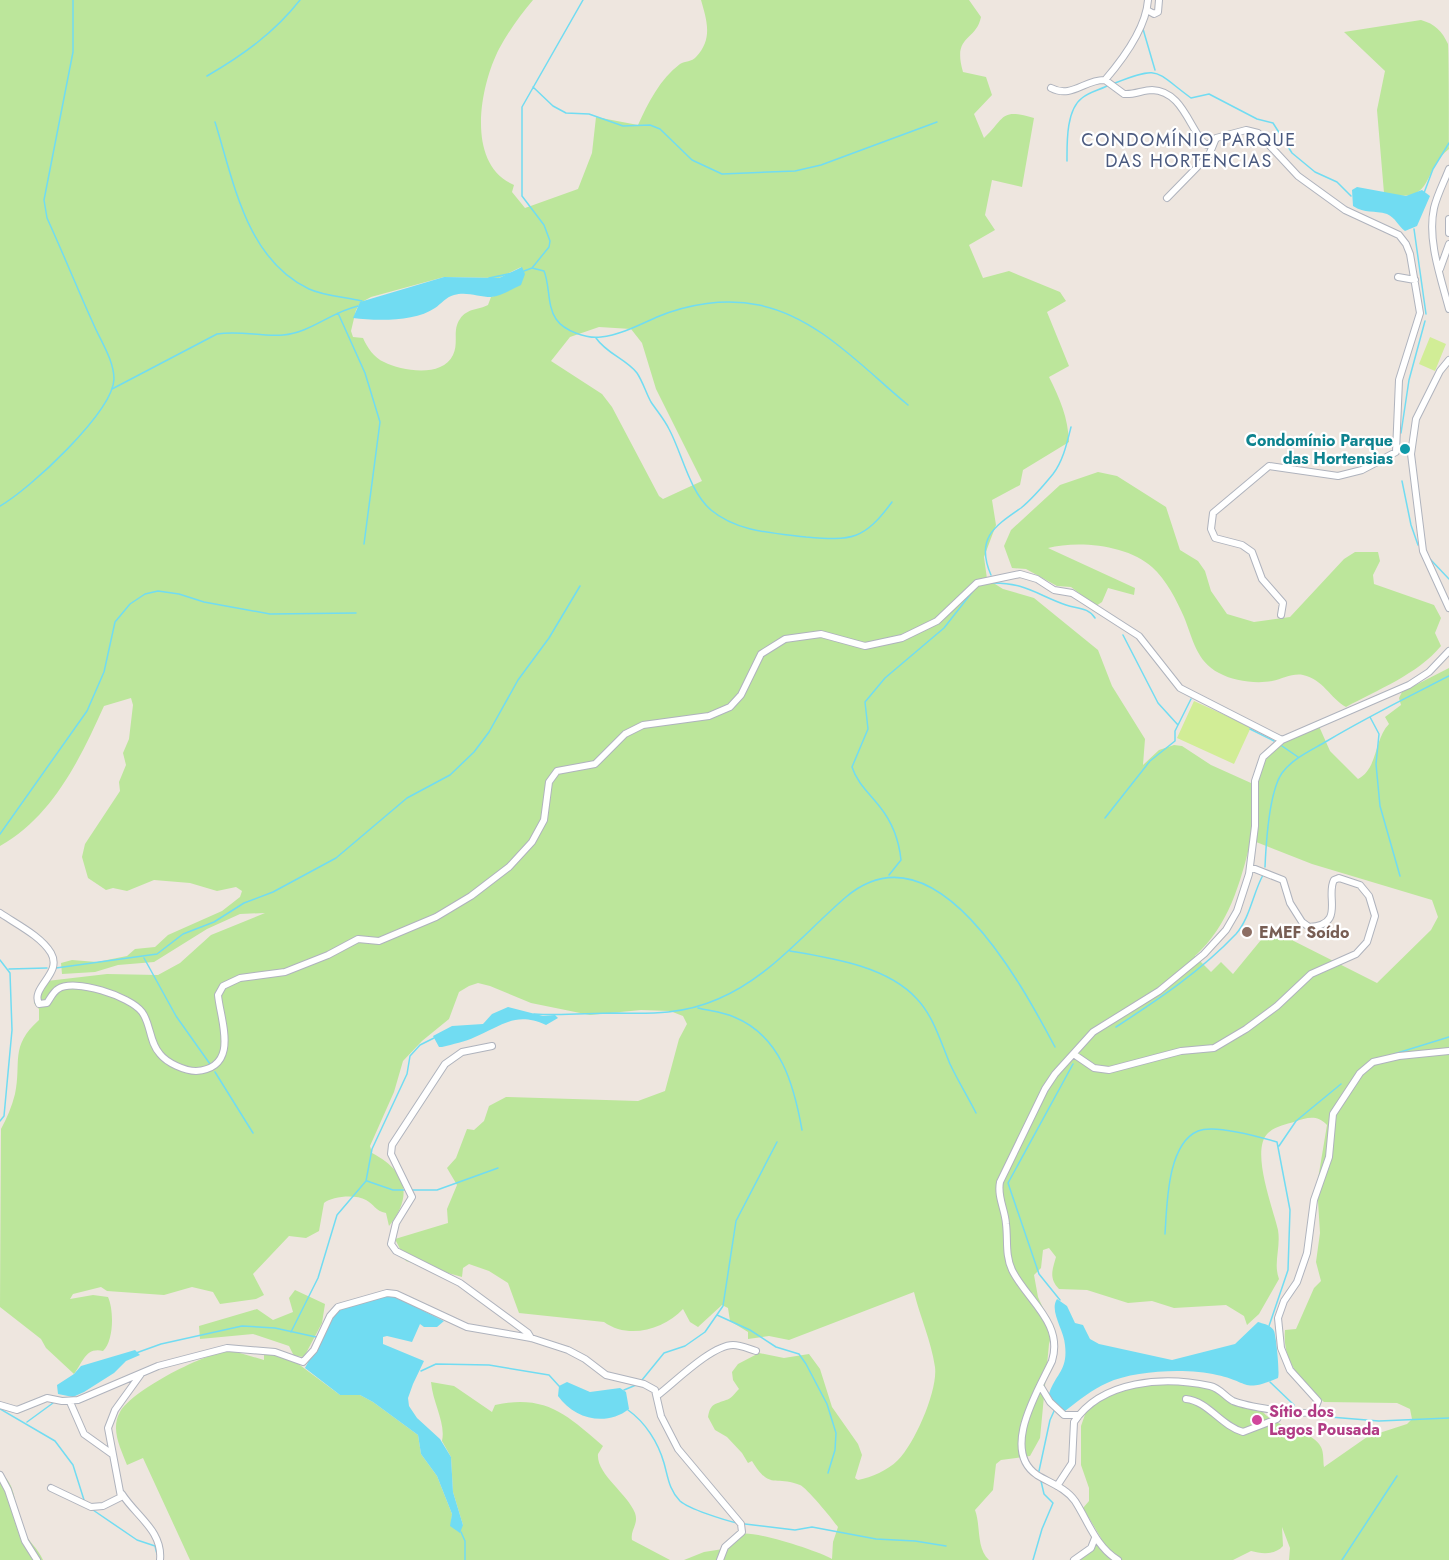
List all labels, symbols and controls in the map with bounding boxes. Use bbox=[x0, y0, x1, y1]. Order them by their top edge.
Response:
district label: CONDOMÍNIO PARQUE DAS HORTENCIAS bbox=[1081, 127, 1297, 174]
place label: Condomínio Parque das Hortensias bbox=[1246, 429, 1393, 470]
marker: Condomínio Parque das Hortensias bbox=[1398, 442, 1412, 456]
place label: EMEF Soído bbox=[1259, 921, 1349, 944]
marker: EMEF Soído bbox=[1240, 925, 1254, 939]
place label: Sítio dos Lagos Pousada bbox=[1269, 1400, 1380, 1441]
marker: Sítio dos Lagos Pousada bbox=[1250, 1413, 1264, 1427]

